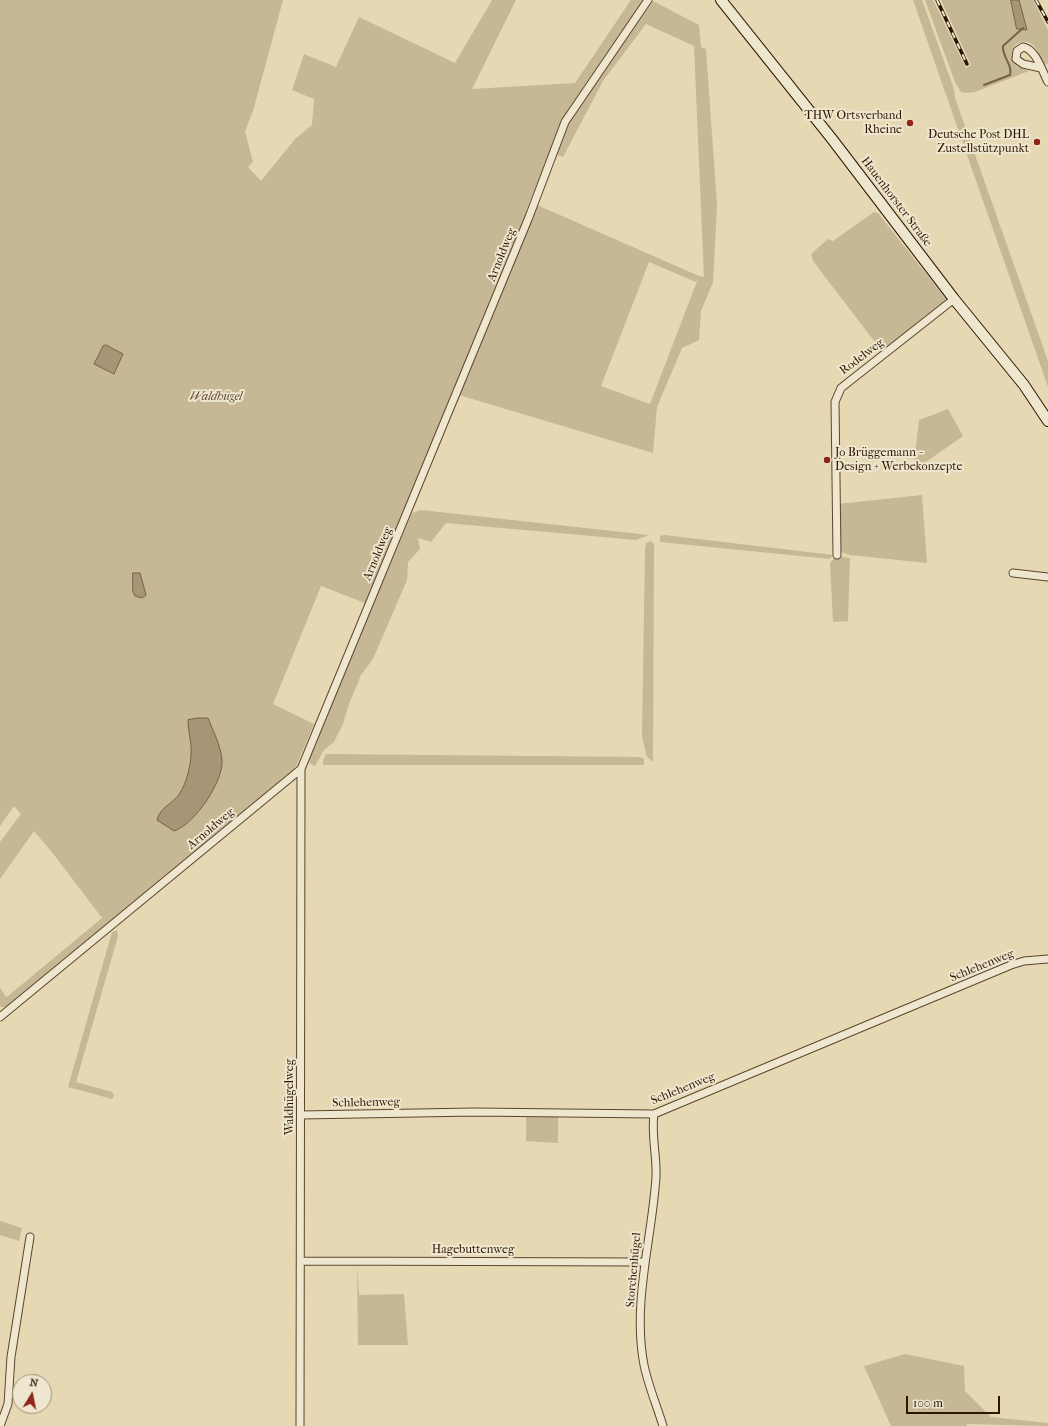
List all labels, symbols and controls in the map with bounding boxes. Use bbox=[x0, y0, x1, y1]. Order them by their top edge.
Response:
place label: THW Ortsverband Rheine bbox=[805, 109, 902, 137]
marker: THW Ortsverband Rheine bbox=[905, 118, 915, 128]
place label: Deutsche Post DHL Zustellstützpunkt bbox=[928, 128, 1029, 156]
marker: Deutsche Post DHL Zustellstützpunkt bbox=[1032, 137, 1042, 147]
street label: Hauenhorster Straße bbox=[858, 154, 934, 250]
street label: Arnoldweg bbox=[485, 226, 519, 284]
street label: Rodelweg bbox=[837, 336, 887, 378]
park label: Waldhügel bbox=[190, 390, 242, 404]
place label: Jo Brüggemann - Design + Werbekonzepte bbox=[835, 446, 963, 474]
marker: Jo Brüggemann - Design + Werbekonzepte bbox=[822, 455, 832, 465]
street label: Arnoldweg bbox=[360, 525, 396, 583]
street label: Arnoldweg bbox=[185, 805, 237, 853]
street label: Schlehenweg bbox=[948, 947, 1016, 985]
street label: Waldhügelweg bbox=[283, 1059, 297, 1135]
street label: Schlehenweg bbox=[649, 1070, 717, 1108]
street label: Schlehenweg bbox=[332, 1095, 400, 1111]
street label: Storchenhügel bbox=[624, 1232, 644, 1308]
street label: Hagebuttenweg bbox=[432, 1243, 514, 1257]
north arrow bbox=[12, 1374, 52, 1414]
text: N bbox=[29, 1376, 39, 1390]
scale bar bbox=[908, 1388, 1002, 1414]
text: 100 m bbox=[913, 1396, 943, 1410]

